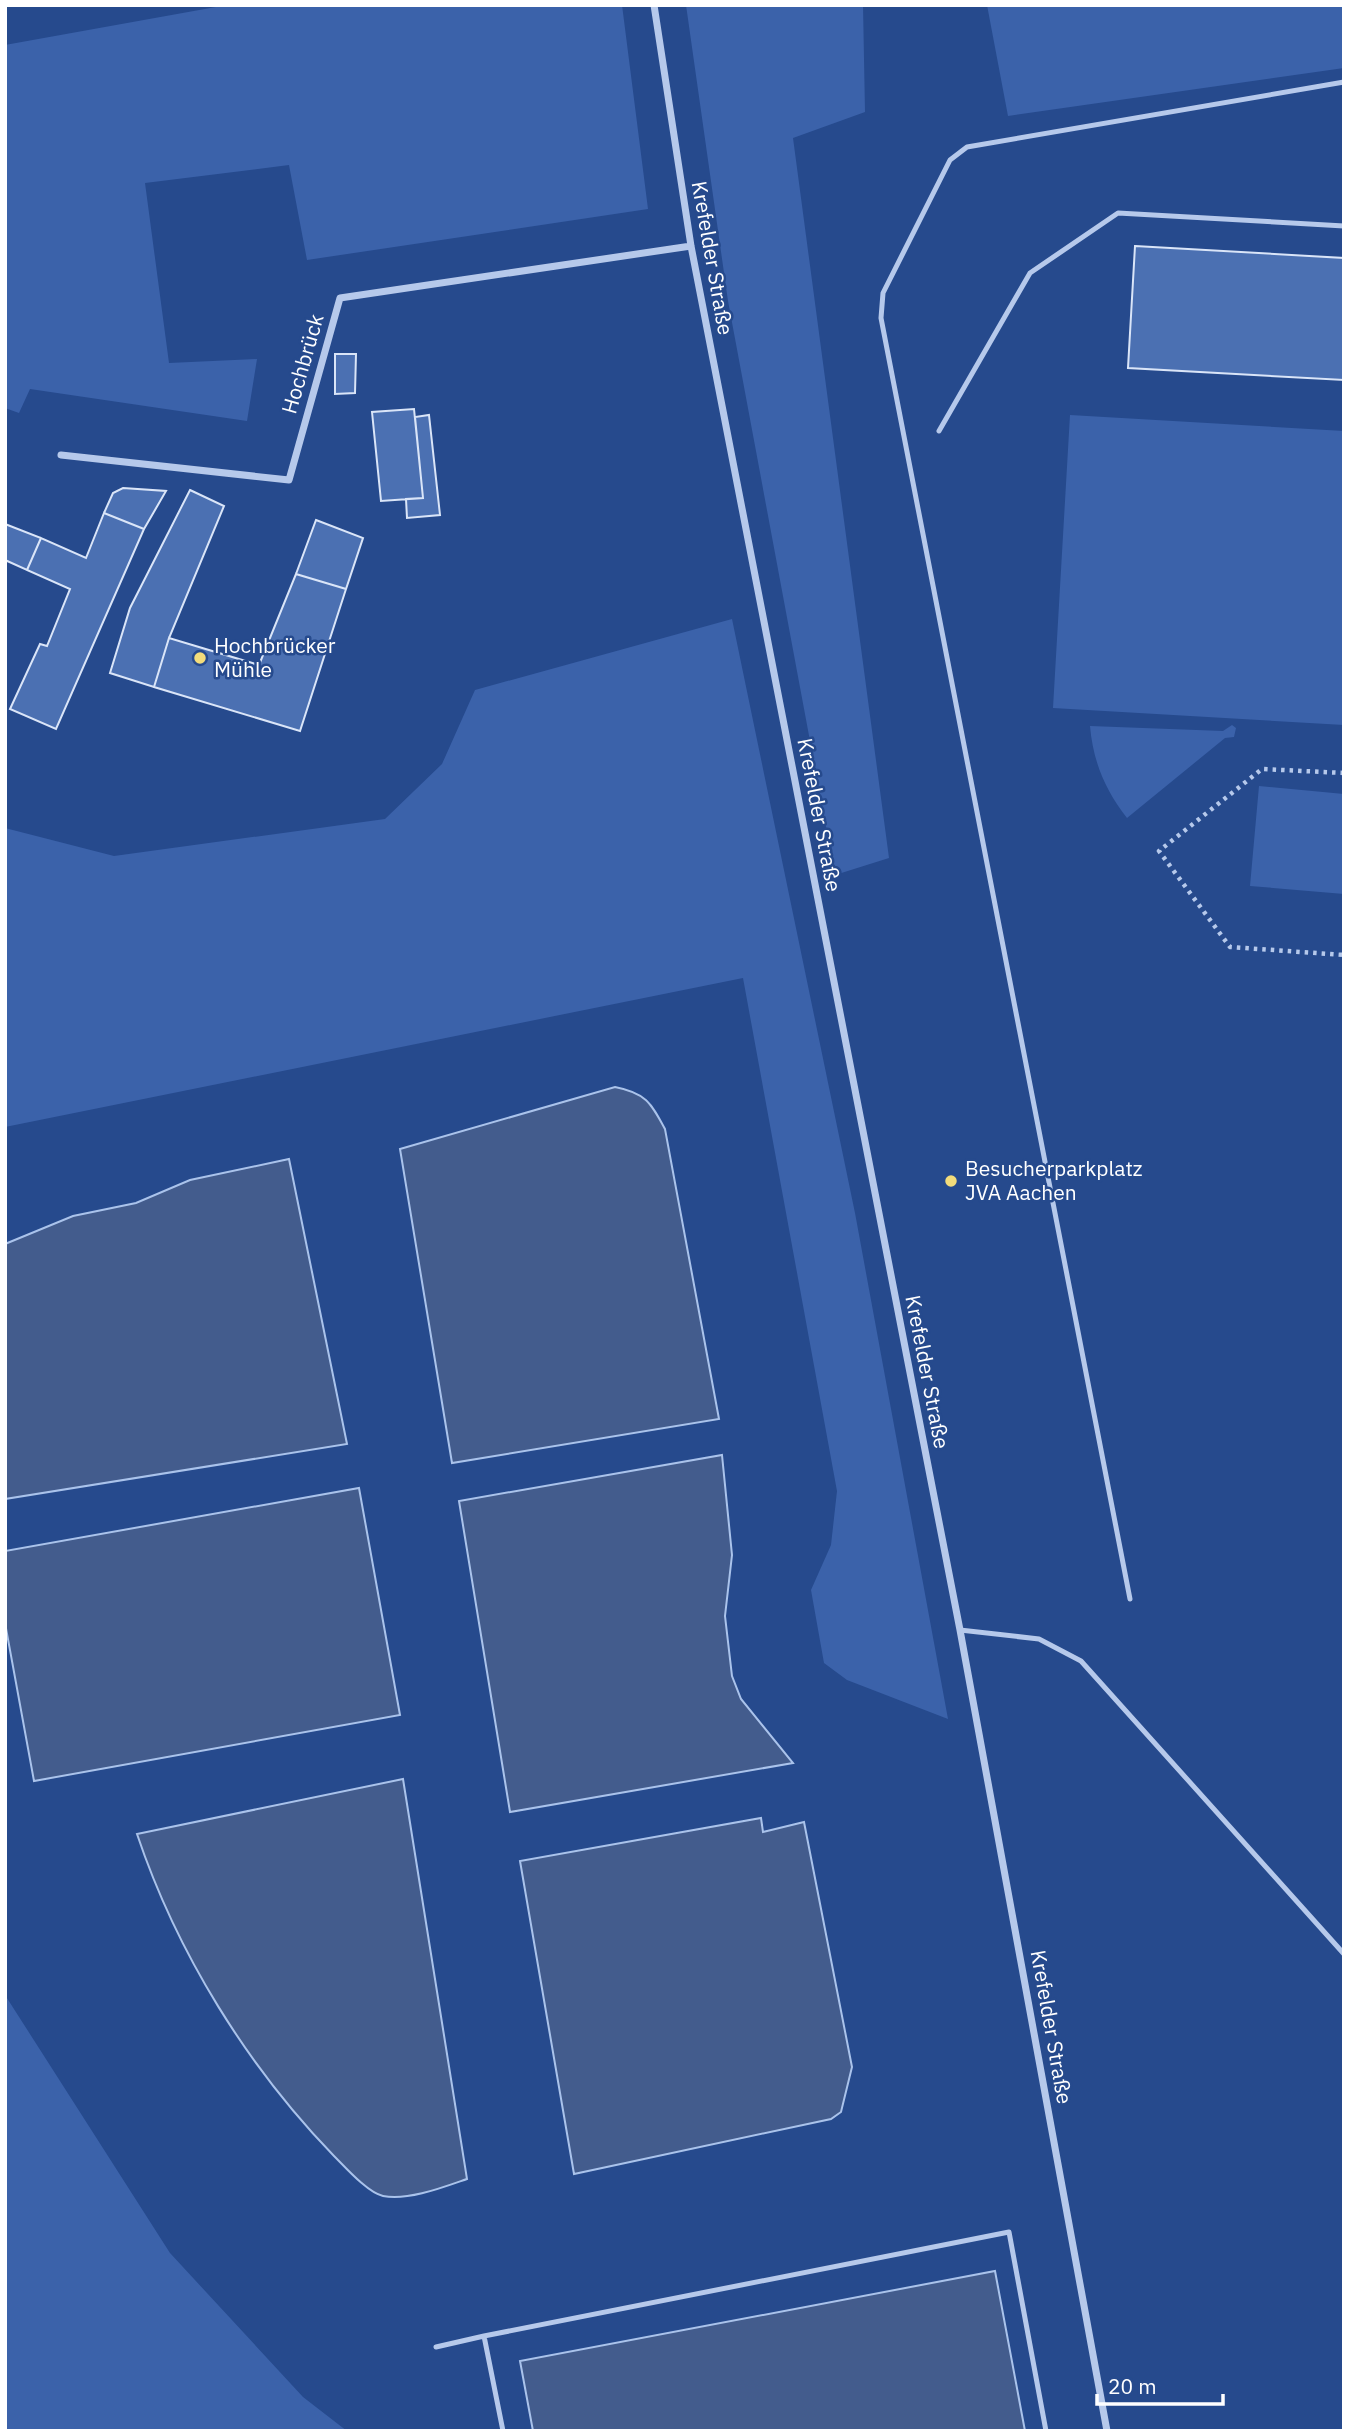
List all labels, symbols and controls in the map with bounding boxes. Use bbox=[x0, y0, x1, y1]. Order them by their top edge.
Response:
street label: Krefelder Straße bbox=[686, 179, 740, 337]
street label: Hochbrück bbox=[274, 311, 330, 417]
place label: Hochbrücker Mühle bbox=[214, 631, 336, 683]
marker: Hochbrücker Mühle bbox=[192, 650, 208, 666]
street label: Krefelder Straße bbox=[791, 736, 849, 894]
place label: Besucherparkplatz JVA Aachen bbox=[965, 1154, 1143, 1206]
marker: Besucherparkplatz JVA Aachen bbox=[943, 1173, 959, 1189]
street label: Krefelder Straße bbox=[899, 1293, 957, 1451]
street label: Krefelder Straße bbox=[1025, 1948, 1079, 2106]
scale bar bbox=[1097, 2362, 1223, 2406]
text: 20 m bbox=[1108, 2372, 1157, 2400]

